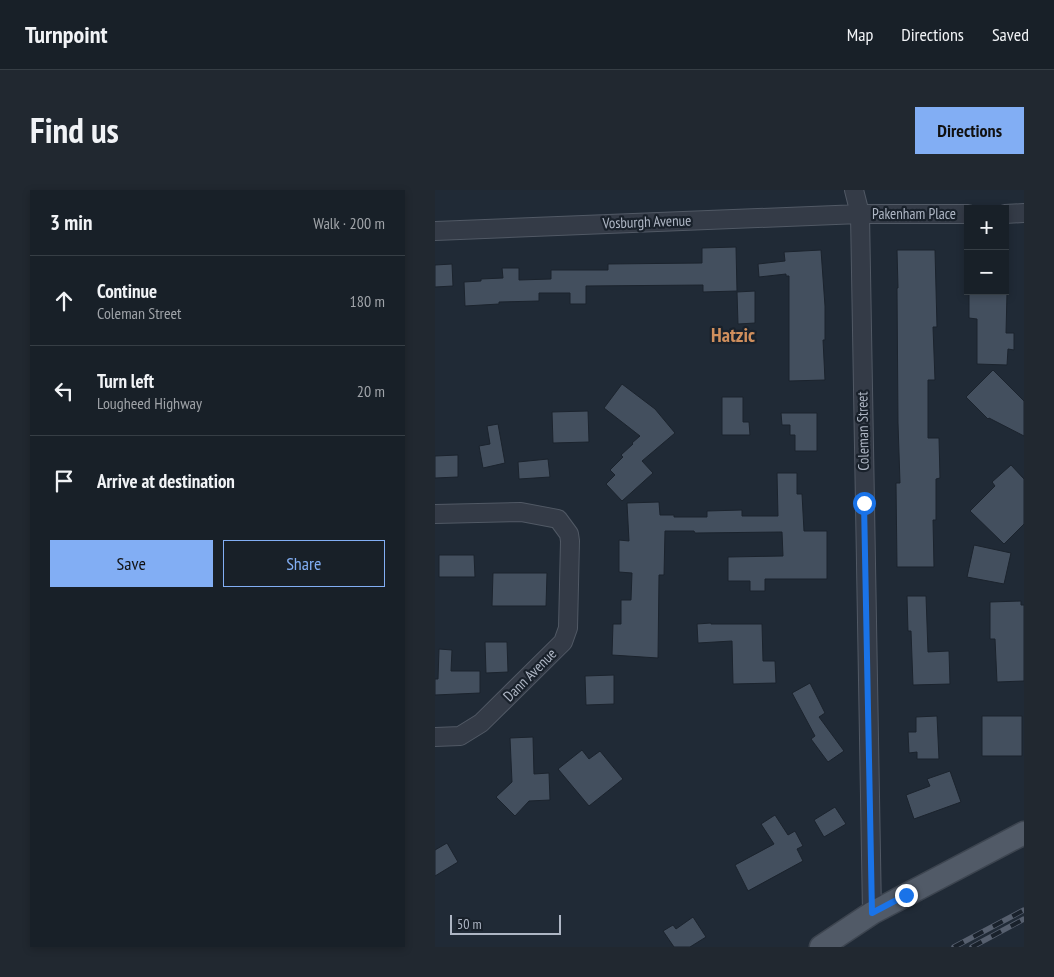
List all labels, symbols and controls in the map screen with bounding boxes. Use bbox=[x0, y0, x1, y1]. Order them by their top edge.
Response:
text: Turnpoint bbox=[25, 19, 107, 50]
text: Map bbox=[847, 23, 873, 46]
text: Directions bbox=[901, 23, 964, 46]
text: Saved bbox=[992, 23, 1029, 46]
text: Find us bbox=[30, 107, 119, 153]
button: Directions bbox=[915, 107, 1024, 154]
street label: Pakenham Place bbox=[872, 204, 956, 223]
map controls bbox=[964, 205, 1009, 295]
button: + bbox=[964, 205, 1009, 250]
text: 3 min bbox=[50, 209, 92, 236]
street label: Vosburgh Avenue bbox=[601, 210, 692, 233]
text: Walk · 200 m bbox=[313, 213, 385, 233]
button: − bbox=[964, 250, 1009, 295]
text: Continue bbox=[97, 279, 157, 303]
icon: ahead bbox=[50, 287, 78, 315]
text: 180 m bbox=[350, 291, 385, 311]
text: Coleman Street bbox=[97, 303, 181, 323]
district label: Hatzic bbox=[711, 322, 755, 348]
text: Turn left bbox=[97, 369, 154, 393]
icon: left bbox=[50, 377, 78, 405]
text: 20 m bbox=[357, 381, 385, 401]
street label: Coleman Street bbox=[852, 391, 873, 471]
text: Lougheed Highway bbox=[97, 393, 202, 413]
icon: arrive bbox=[50, 467, 78, 495]
text: Arrive at destination bbox=[97, 469, 235, 493]
route start bbox=[853, 492, 876, 515]
button: Save bbox=[50, 540, 213, 587]
button: Share bbox=[223, 540, 385, 587]
street label: Dann Avenue bbox=[499, 644, 560, 705]
route end bbox=[895, 884, 918, 907]
scale bar bbox=[450, 912, 561, 935]
text: 50 m bbox=[457, 915, 482, 933]

